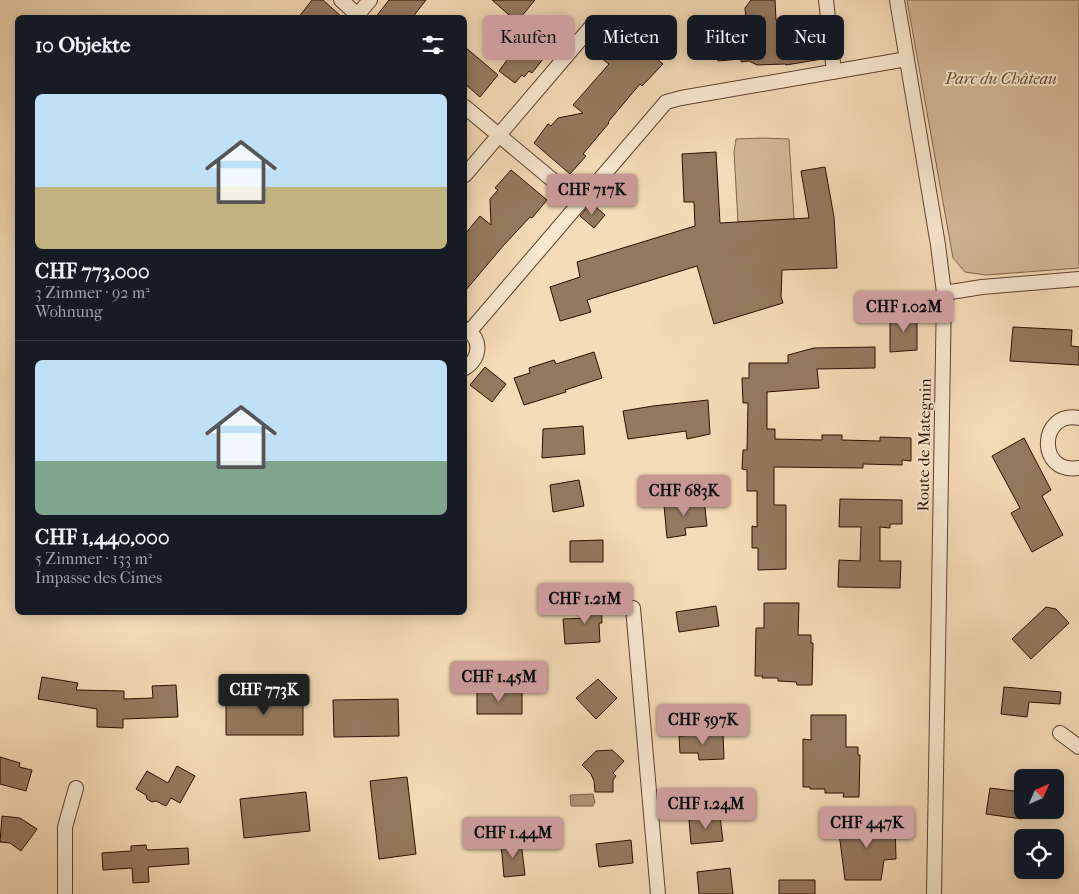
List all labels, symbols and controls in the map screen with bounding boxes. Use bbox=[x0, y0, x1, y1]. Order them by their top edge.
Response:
chip: Kaufen bbox=[482, 15, 575, 60]
chip: Mieten bbox=[585, 15, 677, 60]
chip: Filter bbox=[687, 15, 766, 60]
chip: Neu bbox=[776, 15, 844, 60]
icon: filters bbox=[419, 31, 447, 59]
text: 10 Objekte bbox=[35, 33, 130, 57]
park label: Parc du Château bbox=[944, 69, 1057, 88]
icon: home bbox=[196, 127, 286, 217]
pin: CHF 717K bbox=[540, 174, 644, 216]
text: CHF 717K bbox=[558, 180, 626, 199]
text: CHF 773,000 bbox=[35, 259, 150, 283]
text: 3 Zimmer · 92 m² bbox=[35, 283, 150, 302]
pin: CHF 1.02M bbox=[847, 290, 961, 333]
text: CHF 1.02M bbox=[866, 297, 942, 316]
text: Wohnung bbox=[35, 302, 103, 321]
street label: Route de Mategnin bbox=[913, 378, 935, 512]
icon: home bbox=[196, 392, 286, 482]
pin: CHF 683K bbox=[632, 474, 736, 517]
text: CHF 683K bbox=[649, 481, 719, 500]
text: CHF 1,440,000 bbox=[35, 525, 170, 549]
text: 5 Zimmer · 133 m² bbox=[35, 549, 152, 568]
text: Impasse des Cimes bbox=[35, 568, 162, 587]
pin: CHF 1.21M bbox=[528, 582, 642, 625]
text: CHF 1.21M bbox=[549, 589, 621, 608]
pin: CHF 1.45M bbox=[442, 660, 556, 703]
text: CHF 1.45M bbox=[461, 667, 537, 686]
pin: CHF 773K bbox=[212, 674, 316, 716]
text: CHF 773K bbox=[229, 680, 299, 699]
pin: CHF 597K bbox=[651, 704, 755, 746]
text: CHF 597K bbox=[668, 710, 738, 729]
north arrow bbox=[1014, 769, 1064, 819]
map controls bbox=[1014, 769, 1064, 879]
pin: CHF 1.24M bbox=[649, 788, 763, 830]
text: CHF 1.24M bbox=[668, 794, 744, 813]
pin: CHF 447K bbox=[815, 806, 919, 849]
text: CHF 447K bbox=[830, 813, 904, 832]
pin: CHF 1.44M bbox=[456, 816, 570, 859]
text: CHF 1.44M bbox=[474, 823, 552, 842]
button: locate bbox=[1014, 829, 1064, 879]

